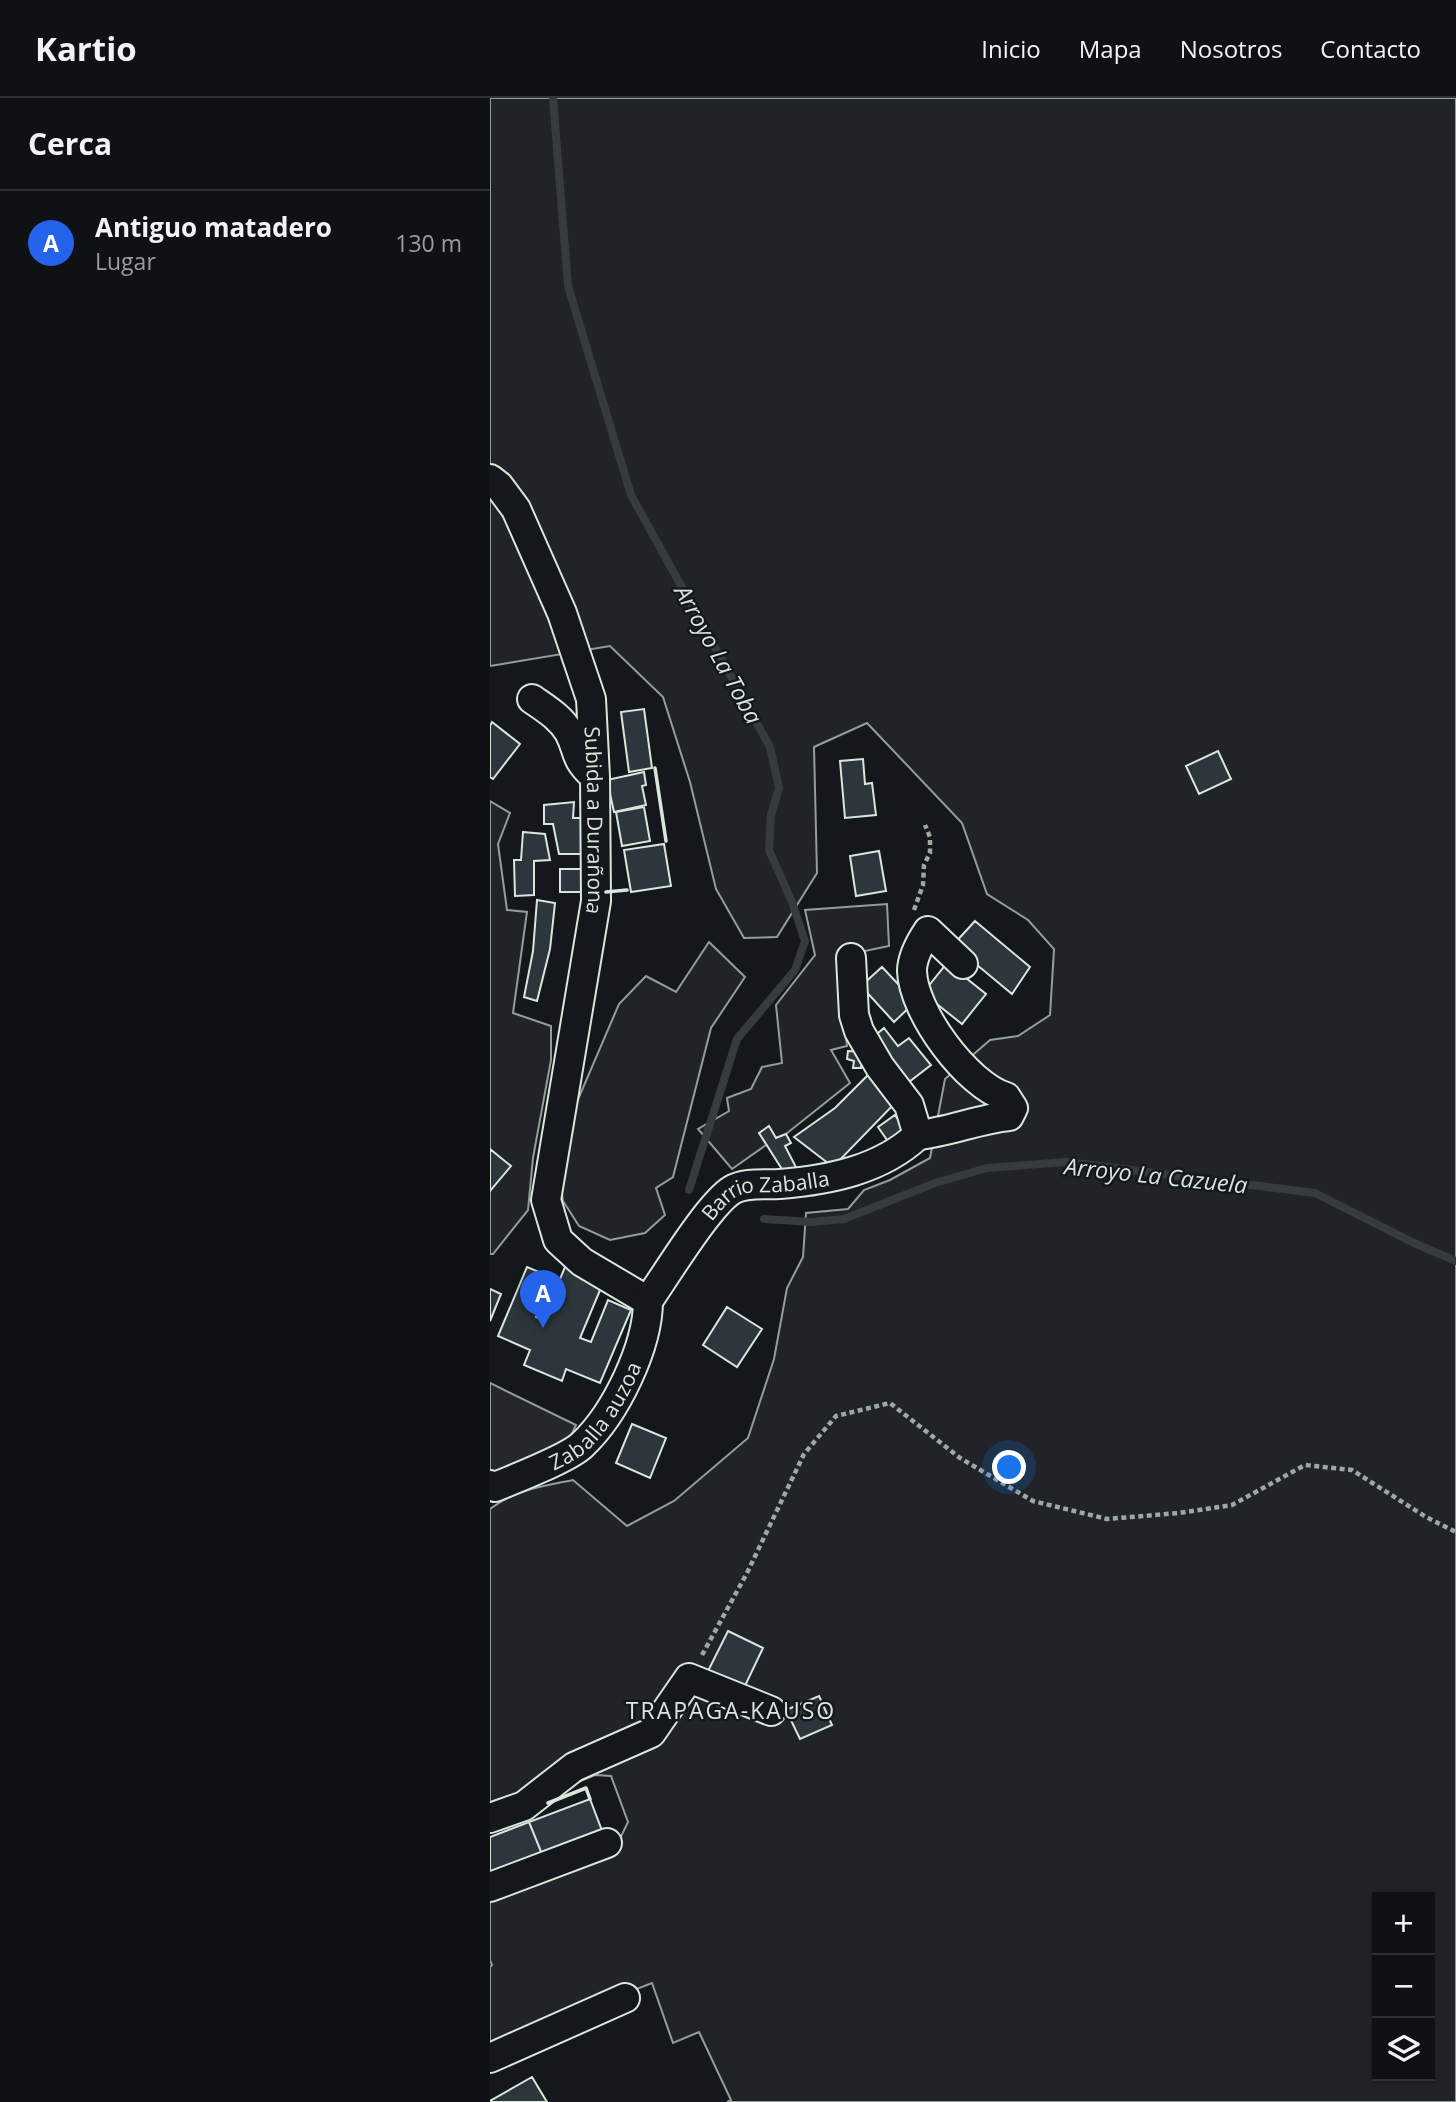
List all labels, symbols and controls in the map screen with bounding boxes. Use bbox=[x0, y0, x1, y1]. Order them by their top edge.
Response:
text: Kartio bbox=[35, 26, 137, 71]
text: Inicio bbox=[981, 32, 1041, 65]
text: Mapa bbox=[1079, 32, 1142, 65]
text: Nosotros bbox=[1180, 32, 1282, 65]
text: Contacto bbox=[1320, 32, 1421, 65]
text: Cerca bbox=[28, 123, 112, 164]
text: Antiguo matadero bbox=[95, 209, 332, 245]
text: A bbox=[43, 227, 59, 259]
text: 130 m bbox=[395, 227, 462, 259]
text: Lugar bbox=[95, 245, 156, 277]
water label: Arroyo La Toba bbox=[667, 577, 770, 729]
street label: Subida a Durañona bbox=[578, 726, 610, 917]
water label: Arroyo La Cazuela bbox=[1061, 1149, 1249, 1201]
street label: Barrio Zaballa bbox=[695, 1164, 832, 1226]
pin: A bbox=[520, 1270, 566, 1328]
street label: Zaballa auzoa bbox=[544, 1357, 647, 1476]
your location bbox=[992, 1450, 1026, 1484]
district label: TRAPAGA-KAUSO bbox=[626, 1694, 836, 1726]
map controls bbox=[1372, 1892, 1435, 2081]
button: + bbox=[1372, 1892, 1435, 1955]
button: − bbox=[1372, 1955, 1435, 2018]
button: layers bbox=[1372, 2018, 1435, 2081]

